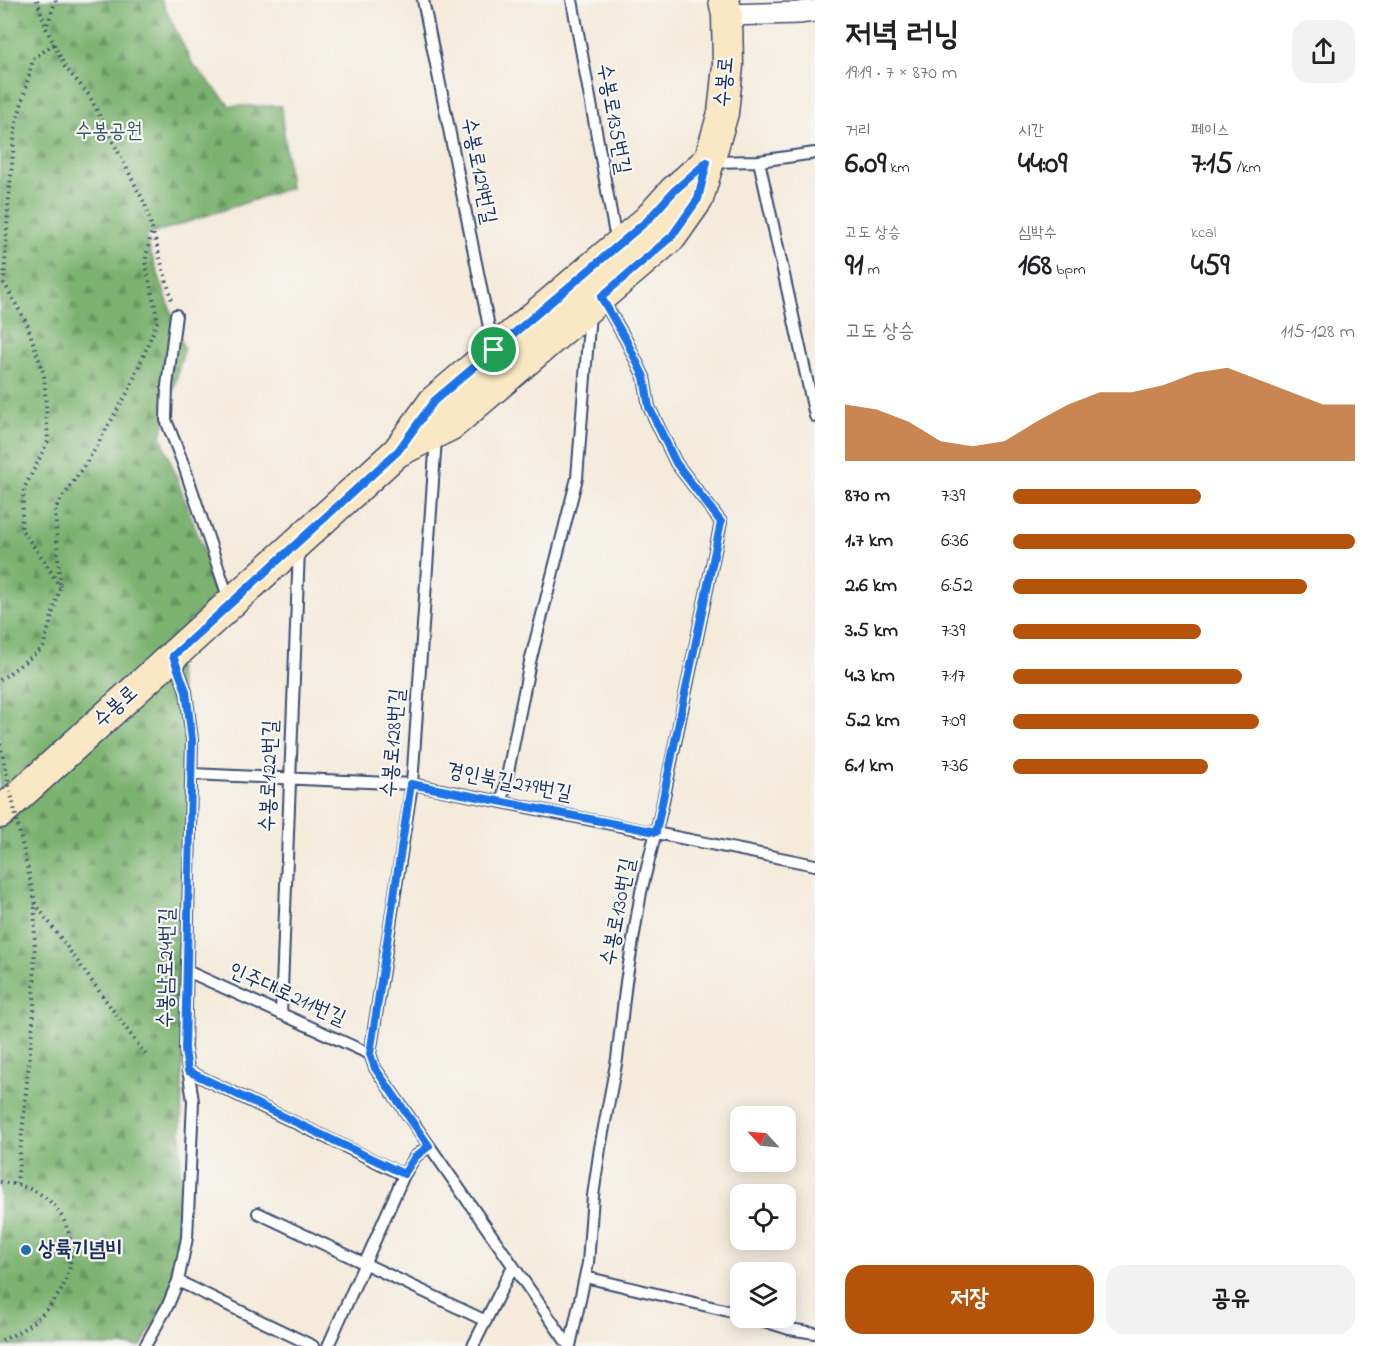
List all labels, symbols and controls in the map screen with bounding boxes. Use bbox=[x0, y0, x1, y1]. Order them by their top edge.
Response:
text: 저녁 러닝 bbox=[845, 12, 959, 60]
button: share bbox=[1292, 20, 1355, 83]
street label: 수봉로 bbox=[708, 55, 742, 109]
text: 19:19 · 7 × 870 m bbox=[845, 59, 957, 88]
street label: 수봉로135번길 bbox=[589, 61, 638, 177]
street label: 수봉로129번길 bbox=[453, 115, 503, 227]
park label: 수봉공원 bbox=[75, 117, 143, 147]
text: 거리 bbox=[845, 119, 871, 143]
text: 시간 bbox=[1018, 119, 1044, 143]
text: 페이스 bbox=[1191, 119, 1230, 143]
text: 6.09 bbox=[845, 143, 886, 187]
text: 44:09 bbox=[1018, 143, 1067, 187]
text: 7:15 bbox=[1191, 143, 1233, 187]
text: km bbox=[886, 156, 910, 180]
text: /km bbox=[1233, 156, 1261, 180]
text: 고도 상승 bbox=[845, 221, 901, 245]
text: 심박수 bbox=[1018, 221, 1057, 245]
text: kcal bbox=[1191, 221, 1216, 245]
text: 91 bbox=[845, 245, 864, 289]
text: 168 bbox=[1018, 245, 1052, 289]
text: 459 bbox=[1191, 245, 1230, 289]
text: m bbox=[864, 258, 880, 282]
text: bpm bbox=[1052, 258, 1086, 282]
text: 고도 상승 bbox=[845, 318, 914, 347]
text: 115–128 m bbox=[1281, 318, 1355, 347]
pin bbox=[468, 324, 519, 375]
icon: arrive bbox=[477, 333, 510, 366]
text: 870 m bbox=[845, 482, 890, 511]
text: 7:39 bbox=[941, 482, 965, 511]
text: 1.7 km bbox=[845, 527, 893, 556]
text: 6:36 bbox=[941, 527, 969, 556]
text: 2.6 km bbox=[845, 572, 897, 601]
text: 6:52 bbox=[941, 572, 973, 601]
text: 3.5 km bbox=[845, 617, 898, 646]
text: 7:39 bbox=[941, 617, 965, 646]
text: 4.3 km bbox=[845, 662, 895, 691]
text: 7:17 bbox=[941, 662, 966, 691]
street label: 수봉로 bbox=[87, 679, 145, 735]
street label: 수봉로128번길 bbox=[374, 687, 414, 799]
text: 5.2 km bbox=[845, 707, 900, 736]
text: 7:09 bbox=[941, 707, 966, 736]
street label: 수봉로122번길 bbox=[253, 719, 287, 833]
text: 6.1 km bbox=[845, 752, 894, 781]
text: 7:36 bbox=[941, 752, 968, 781]
street label: 경인북길279번길 bbox=[444, 756, 574, 810]
street label: 수봉로130번길 bbox=[594, 856, 644, 968]
street label: 수봉남로24번길 bbox=[151, 907, 183, 1028]
street label: 인주대로211번길 bbox=[224, 956, 350, 1034]
north arrow bbox=[730, 1106, 796, 1172]
map controls bbox=[730, 1106, 796, 1328]
button: locate bbox=[730, 1184, 796, 1250]
place label: 상륙기념비 bbox=[38, 1235, 123, 1265]
marker: 상륙기념비 bbox=[19, 1243, 33, 1257]
button: layers bbox=[730, 1262, 796, 1328]
button: 저장 bbox=[845, 1265, 1094, 1334]
button: 공유 bbox=[1106, 1265, 1355, 1334]

